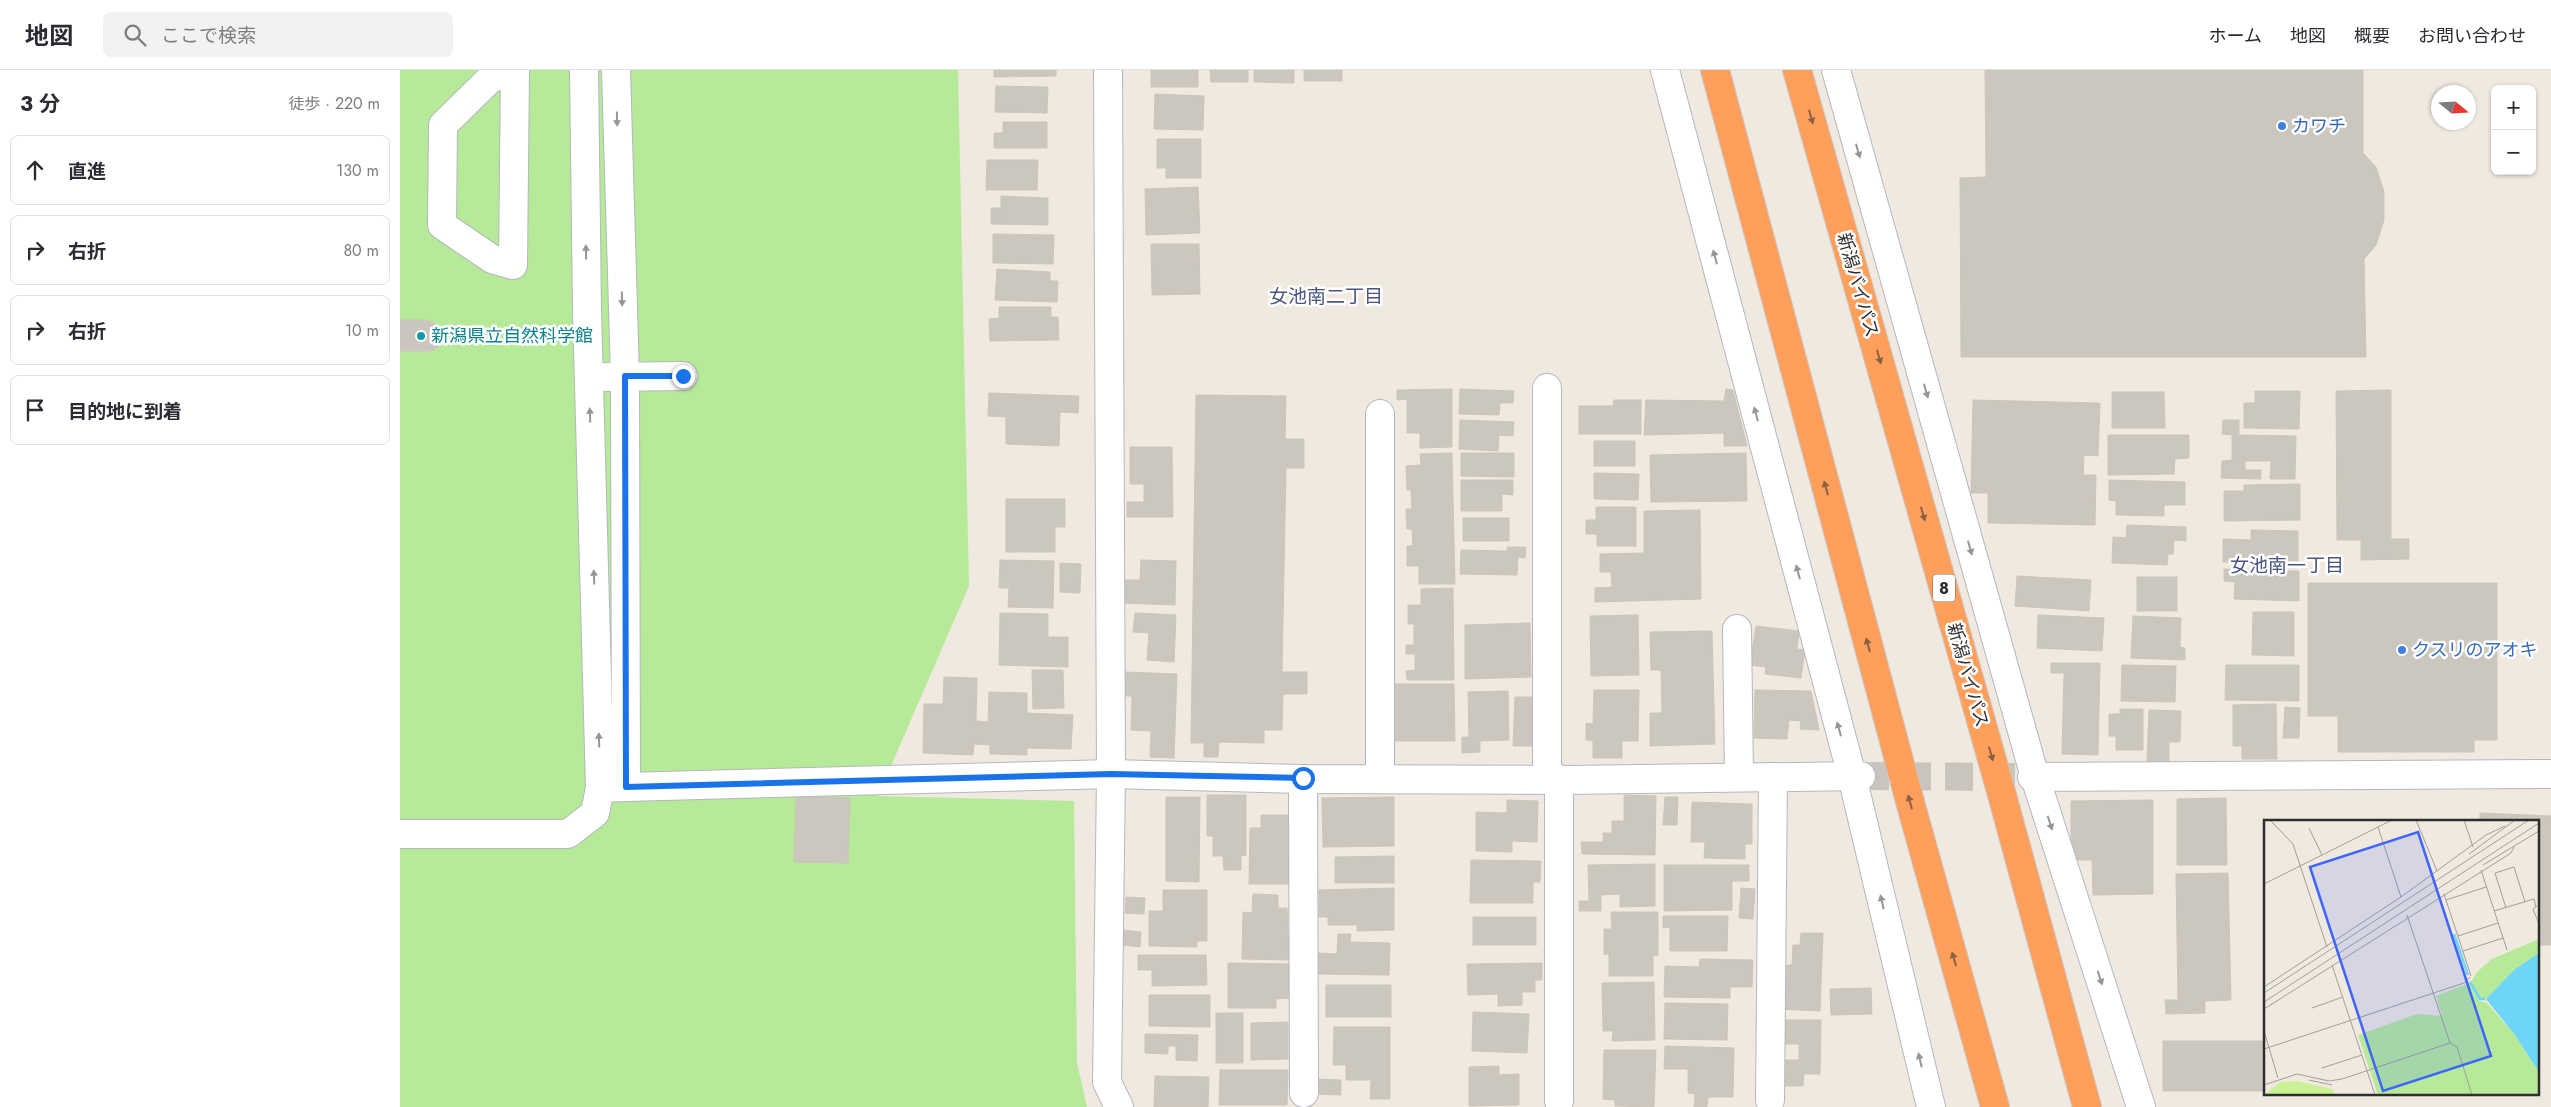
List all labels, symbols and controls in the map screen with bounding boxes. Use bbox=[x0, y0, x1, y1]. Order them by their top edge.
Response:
search box bbox=[103, 12, 453, 57]
text: 地図 bbox=[25, 18, 73, 53]
icon: search bbox=[121, 21, 149, 49]
text: ここで検索 bbox=[161, 22, 256, 49]
text: ホーム bbox=[2209, 23, 2262, 49]
text: 地図 bbox=[2290, 23, 2326, 49]
text: 概要 bbox=[2354, 23, 2390, 49]
text: お問い合わせ bbox=[2418, 23, 2526, 49]
north arrow bbox=[2431, 85, 2476, 130]
map controls bbox=[2491, 85, 2536, 175]
button: + bbox=[2491, 85, 2536, 130]
text: 3 分 bbox=[20, 89, 60, 119]
text: 徒歩 · 220 m bbox=[289, 92, 380, 115]
one-way arrow bbox=[1807, 109, 1815, 124]
one-way arrow bbox=[614, 111, 622, 127]
place label: カワチ bbox=[2292, 113, 2346, 139]
marker: カワチ bbox=[2276, 120, 2288, 132]
button: − bbox=[2491, 130, 2536, 175]
one-way arrow bbox=[1855, 143, 1863, 158]
icon: ahead bbox=[21, 156, 49, 184]
text: 直進 bbox=[68, 158, 106, 185]
text: 130 m bbox=[336, 159, 379, 182]
street label: 新潟バイパス bbox=[1831, 230, 1885, 340]
icon: right bbox=[21, 236, 49, 264]
text: 右折 bbox=[68, 238, 106, 265]
text: 80 m bbox=[343, 239, 379, 262]
one-way arrow bbox=[582, 244, 590, 260]
one-way arrow bbox=[1711, 250, 1719, 265]
district label: 女池南二丁目 bbox=[1269, 283, 1383, 310]
one-way arrow bbox=[618, 291, 626, 307]
icon: right bbox=[21, 316, 49, 344]
text: 右折 bbox=[68, 318, 106, 345]
text: 10 m bbox=[345, 319, 379, 342]
place label: 新潟県立自然科学館 bbox=[431, 323, 593, 349]
marker: 新潟県立自然科学館 bbox=[415, 330, 427, 342]
one-way arrow bbox=[1875, 350, 1883, 365]
route end bbox=[672, 365, 695, 388]
one-way arrow bbox=[1923, 384, 1931, 399]
icon: arrive bbox=[21, 396, 49, 424]
text: 目的地に到着 bbox=[68, 398, 182, 425]
one-way arrow bbox=[586, 406, 594, 422]
one-way arrow bbox=[1752, 407, 1760, 422]
one-way arrow bbox=[1822, 481, 1830, 496]
one-way arrow bbox=[1919, 506, 1927, 521]
one-way arrow bbox=[1967, 540, 1975, 555]
district label: 女池南一丁目 bbox=[2230, 552, 2344, 579]
one-way arrow bbox=[1794, 564, 1802, 579]
one-way arrow bbox=[590, 569, 598, 585]
road number: 8 bbox=[1933, 574, 1955, 602]
street label: 新潟バイパス bbox=[1941, 620, 1995, 730]
place label: クスリのアオキ bbox=[2412, 637, 2537, 663]
one-way arrow bbox=[1864, 638, 1872, 653]
marker: クスリのアオキ bbox=[2396, 644, 2408, 656]
one-way arrow bbox=[1835, 721, 1843, 736]
one-way arrow bbox=[594, 731, 602, 747]
one-way arrow bbox=[1987, 747, 1995, 762]
route start bbox=[1292, 767, 1315, 790]
one-way arrow bbox=[1906, 795, 1914, 810]
one-way arrow bbox=[2046, 816, 2054, 831]
inset map bbox=[2264, 820, 2538, 1094]
one-way arrow bbox=[1878, 894, 1886, 909]
one-way arrow bbox=[1950, 951, 1958, 966]
one-way arrow bbox=[2096, 970, 2104, 985]
one-way arrow bbox=[1916, 1052, 1924, 1067]

